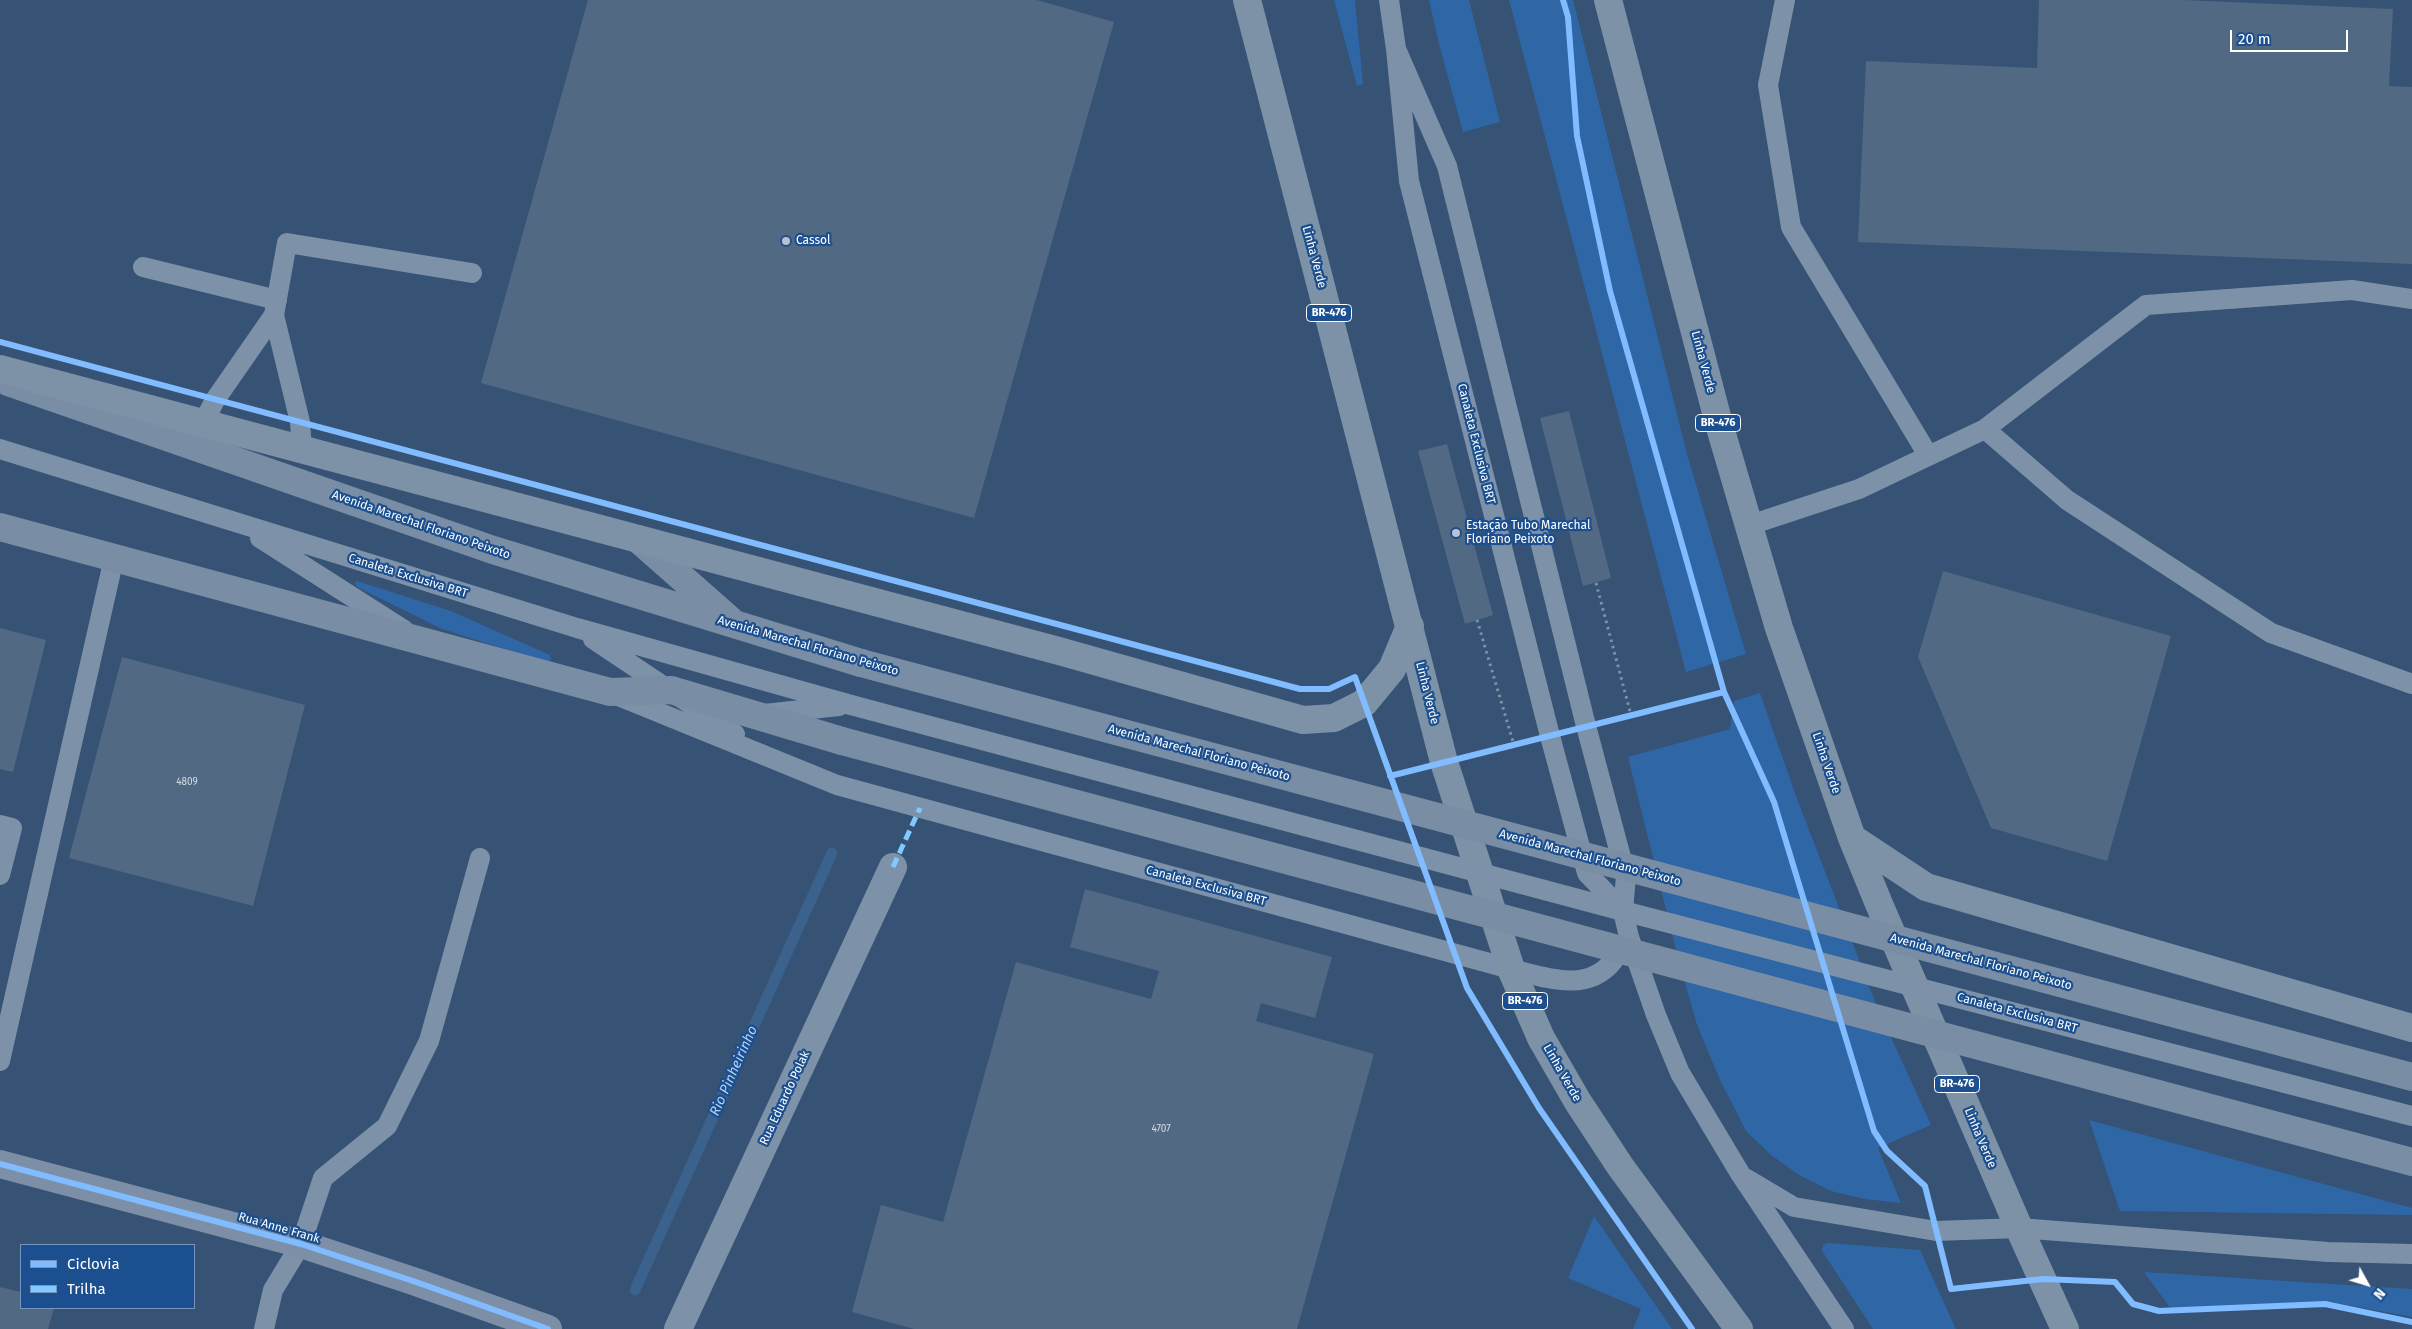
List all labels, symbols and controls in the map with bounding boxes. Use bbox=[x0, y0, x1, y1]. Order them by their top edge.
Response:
scale bar bbox=[2232, 20, 2350, 52]
text: 20 m bbox=[2238, 30, 2271, 48]
street label: Linha Verde bbox=[1299, 224, 1329, 290]
place label: Cassol bbox=[796, 234, 831, 248]
marker: Cassol bbox=[780, 235, 792, 247]
road number: BR-476 bbox=[1306, 304, 1352, 322]
street label: Linha Verde bbox=[1688, 329, 1718, 395]
street label: Canaleta Exclusiva BRT bbox=[1454, 382, 1498, 506]
road number: BR-476 bbox=[1696, 414, 1740, 432]
street label: Avenida Marechal Floriano Peixoto bbox=[330, 488, 512, 562]
place label: Estação Tubo Marechal Floriano Peixoto bbox=[1466, 519, 1590, 547]
marker: Estação Tubo Marechal Floriano Peixoto bbox=[1450, 527, 1462, 539]
street label: Canaleta Exclusiva BRT bbox=[347, 551, 469, 601]
street label: Avenida Marechal Floriano Peixoto bbox=[716, 613, 900, 679]
street label: Linha Verde bbox=[1412, 660, 1442, 726]
street label: Avenida Marechal Floriano Peixoto bbox=[1107, 722, 1291, 784]
street label: Linha Verde bbox=[1809, 730, 1843, 796]
house number: 4809 bbox=[176, 776, 198, 788]
street label: Avenida Marechal Floriano Peixoto bbox=[1498, 827, 1682, 889]
street label: Canaleta Exclusiva BRT bbox=[1144, 863, 1268, 909]
street label: Avenida Marechal Floriano Peixoto bbox=[1889, 931, 2073, 993]
street label: Canaleta Exclusiva BRT bbox=[1955, 990, 2079, 1036]
road number: BR-476 bbox=[1502, 992, 1548, 1009]
water label: Rio Pinheirinho bbox=[707, 1023, 761, 1119]
street label: Linha Verde bbox=[1540, 1042, 1584, 1104]
street label: Rua Eduardo Polak bbox=[757, 1049, 813, 1147]
road number: BR-476 bbox=[1934, 1076, 1980, 1092]
street label: Linha Verde bbox=[1961, 1106, 1999, 1170]
house number: 4707 bbox=[1151, 1123, 1171, 1135]
street label: Rua Anne Frank bbox=[237, 1210, 321, 1246]
legend bbox=[20, 1244, 195, 1309]
text: Ciclovia bbox=[67, 1255, 120, 1273]
north arrow bbox=[2342, 1259, 2392, 1309]
text: Trilha bbox=[67, 1280, 106, 1298]
text: N bbox=[2370, 1285, 2389, 1303]

